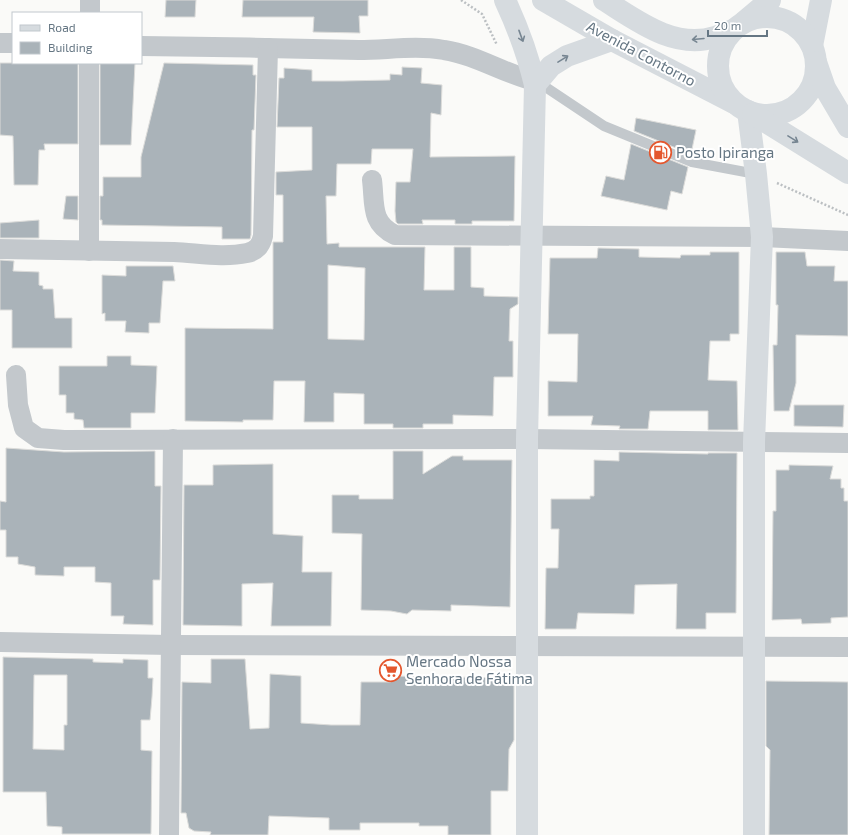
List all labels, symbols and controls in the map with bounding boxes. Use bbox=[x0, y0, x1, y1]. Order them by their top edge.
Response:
legend bbox=[12, 12, 142, 64]
scale bar bbox=[708, 12, 767, 38]
street label: Avenida Contorno bbox=[584, 17, 699, 89]
text: 20 m bbox=[714, 18, 741, 32]
text: Road bbox=[48, 20, 76, 34]
one-way arrow bbox=[517, 29, 525, 41]
one-way arrow bbox=[692, 36, 705, 43]
text: Building bbox=[48, 40, 93, 54]
one-way arrow bbox=[557, 54, 569, 62]
one-way arrow bbox=[787, 135, 798, 143]
fuel station icon: Posto Ipiranga bbox=[647, 140, 673, 166]
place label: Posto Ipiranga bbox=[676, 143, 774, 161]
place label: Mercado Nossa Senhora de Fátima bbox=[406, 652, 533, 687]
supermarket icon: Mercado Nossa Senhora de Fátima bbox=[377, 658, 403, 684]

